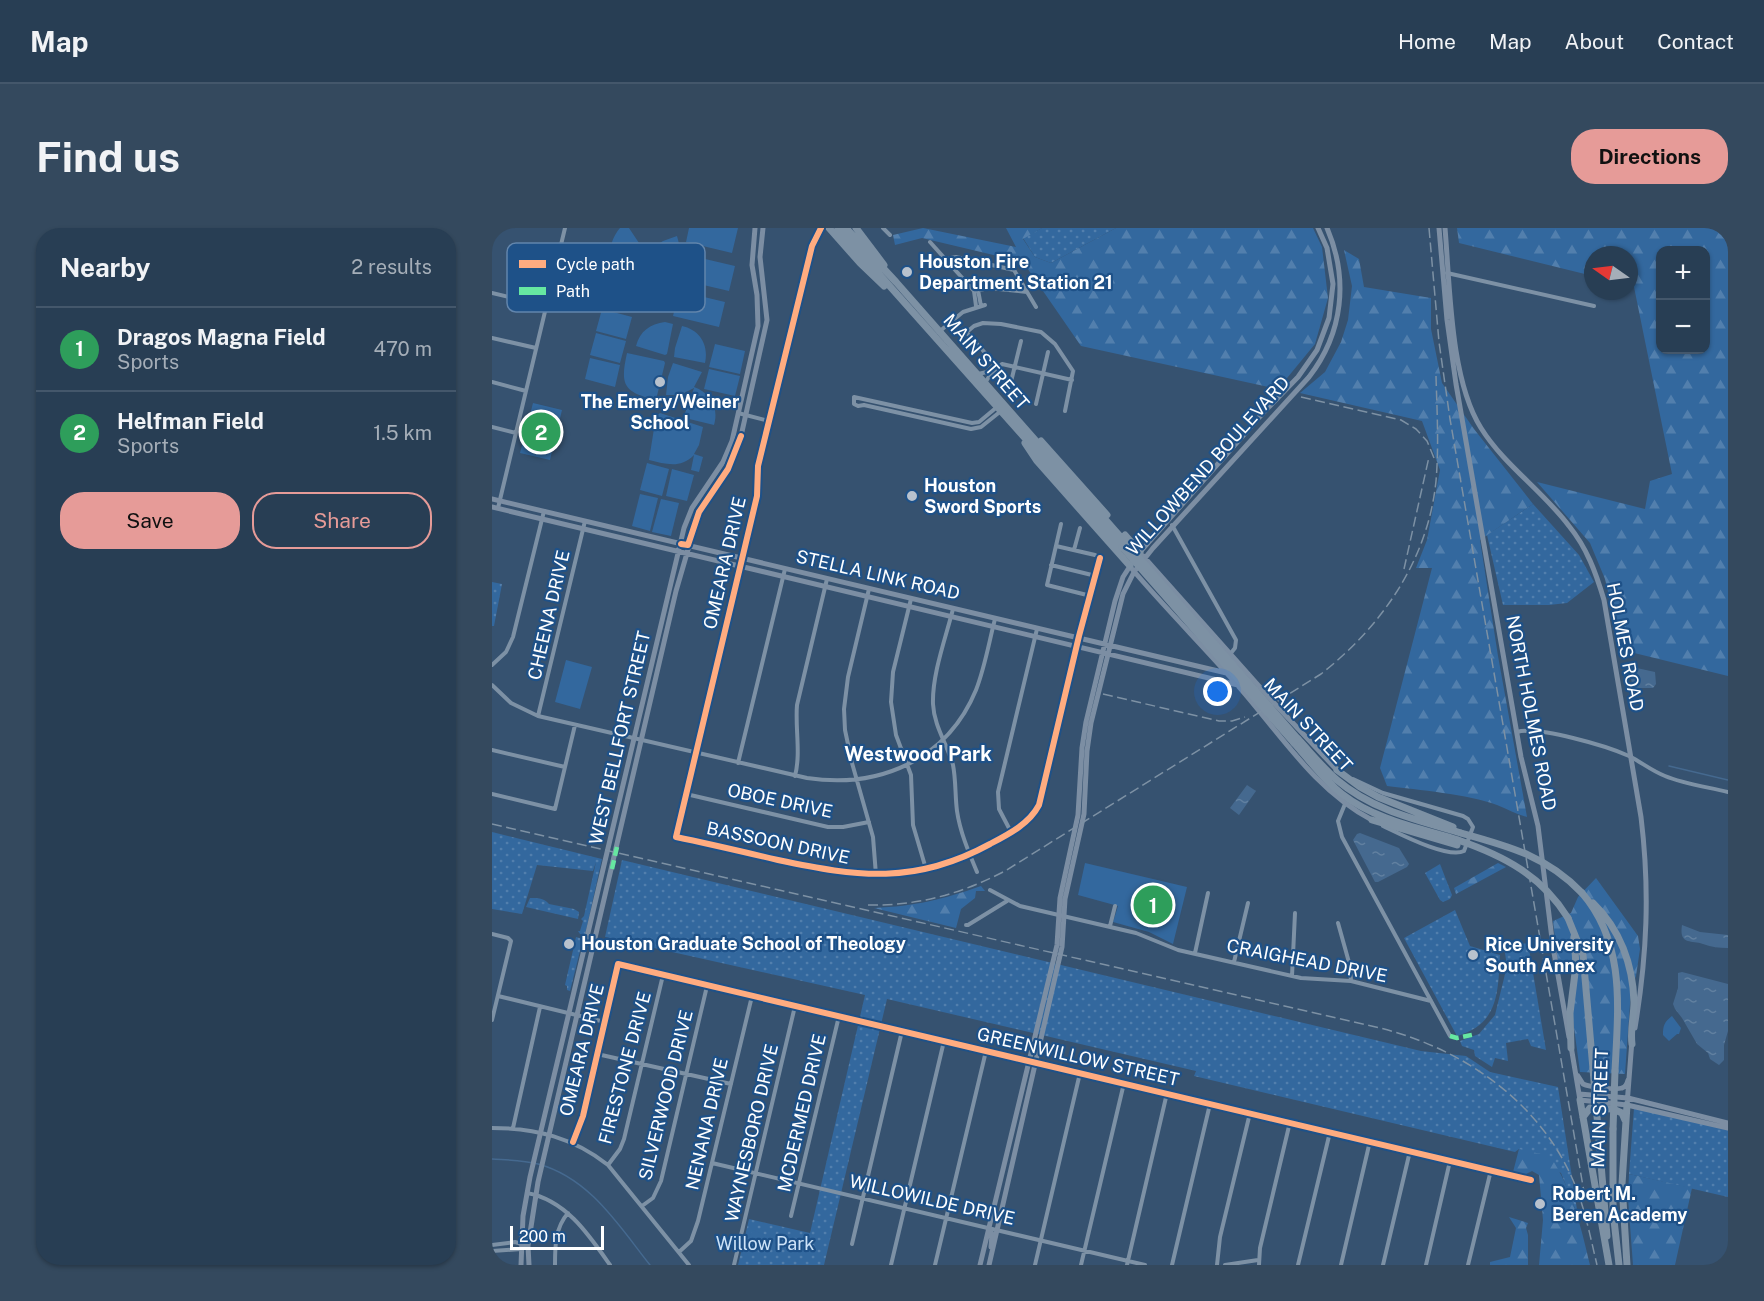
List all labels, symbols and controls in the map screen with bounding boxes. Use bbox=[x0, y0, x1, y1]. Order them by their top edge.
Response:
text: Map bbox=[30, 25, 89, 58]
text: Home bbox=[1398, 29, 1456, 54]
text: Map bbox=[1489, 29, 1532, 54]
text: About bbox=[1565, 29, 1624, 54]
text: Contact bbox=[1657, 29, 1734, 54]
button: Directions bbox=[1571, 129, 1728, 184]
text: Find us bbox=[36, 132, 180, 181]
legend bbox=[507, 243, 705, 312]
north arrow bbox=[1584, 246, 1638, 300]
map controls bbox=[1656, 246, 1710, 354]
button: + bbox=[1656, 246, 1710, 300]
place label: Houston Fire Department Station 21 bbox=[919, 251, 1113, 293]
text: Nearby bbox=[60, 252, 150, 283]
text: 2 results bbox=[351, 255, 432, 279]
text: Cycle path bbox=[556, 255, 635, 274]
marker: Houston Fire Department Station 21 bbox=[900, 265, 914, 279]
text: Path bbox=[556, 282, 590, 301]
button: − bbox=[1656, 300, 1710, 354]
street label: MAIN STREET bbox=[939, 310, 1034, 414]
text: Dragos Magna Field bbox=[117, 324, 326, 350]
text: 1 bbox=[75, 337, 84, 361]
text: 470 m bbox=[373, 337, 432, 361]
text: Sports bbox=[117, 350, 179, 374]
street label: WILLOWBEND BOULEVARD bbox=[1122, 372, 1294, 559]
marker: The Emery/Weiner School bbox=[653, 375, 667, 389]
place label: The Emery/Weiner School bbox=[581, 391, 740, 433]
text: Helfman Field bbox=[117, 408, 264, 434]
pin: 2 bbox=[521, 410, 560, 454]
text: 2 bbox=[73, 421, 86, 445]
text: 1.5 km bbox=[373, 421, 432, 445]
text: Sports bbox=[117, 434, 179, 458]
place label: Houston Sword Sports bbox=[924, 475, 1041, 517]
marker: Houston Sword Sports bbox=[905, 489, 919, 503]
button: Save bbox=[60, 492, 240, 549]
button: Share bbox=[252, 492, 432, 549]
street label: OMEARA DRIVE bbox=[699, 495, 750, 631]
street label: STELLA LINK ROAD bbox=[794, 545, 962, 604]
street label: CHEENA DRIVE bbox=[523, 548, 574, 682]
street label: HOLMES ROAD bbox=[1603, 581, 1648, 713]
street label: NORTH HOLMES ROAD bbox=[1502, 613, 1561, 812]
street label: WEST BELLFORT STREET bbox=[585, 629, 654, 847]
street label: MAIN STREET bbox=[1260, 674, 1357, 776]
your location bbox=[1203, 677, 1232, 706]
district label: Westwood Park bbox=[844, 742, 992, 766]
street label: OBOE DRIVE bbox=[726, 779, 835, 822]
street label: BASSOON DRIVE bbox=[705, 817, 852, 868]
pin: 1 bbox=[1134, 882, 1172, 928]
place label: Houston Graduate School of Theology bbox=[581, 933, 906, 954]
place label: Rice University South Annex bbox=[1485, 934, 1614, 976]
street label: CRAIGHEAD DRIVE bbox=[1225, 935, 1389, 986]
marker: Houston Graduate School of Theology bbox=[562, 937, 576, 951]
marker: Rice University South Annex bbox=[1466, 948, 1480, 962]
street label: OMEARA DRIVE bbox=[555, 982, 608, 1118]
street label: FIRESTONE DRIVE bbox=[594, 989, 655, 1146]
street label: SILVERWOOD DRIVE bbox=[634, 1008, 697, 1182]
street label: GREENWILLOW STREET bbox=[975, 1023, 1182, 1090]
street label: MCDERMED DRIVE bbox=[773, 1032, 830, 1194]
street label: WAYNESBORO DRIVE bbox=[721, 1042, 782, 1224]
street label: MAIN STREET bbox=[1587, 1047, 1612, 1168]
street label: NENANA DRIVE bbox=[681, 1056, 732, 1192]
street label: WILLOWILDE DRIVE bbox=[847, 1170, 1017, 1229]
place label: Robert M. Beren Academy bbox=[1552, 1183, 1687, 1225]
marker: Robert M. Beren Academy bbox=[1533, 1197, 1547, 1211]
scale bar bbox=[510, 1223, 604, 1250]
text: 200 m bbox=[519, 1227, 566, 1246]
park label: Willow Park bbox=[716, 1233, 814, 1254]

